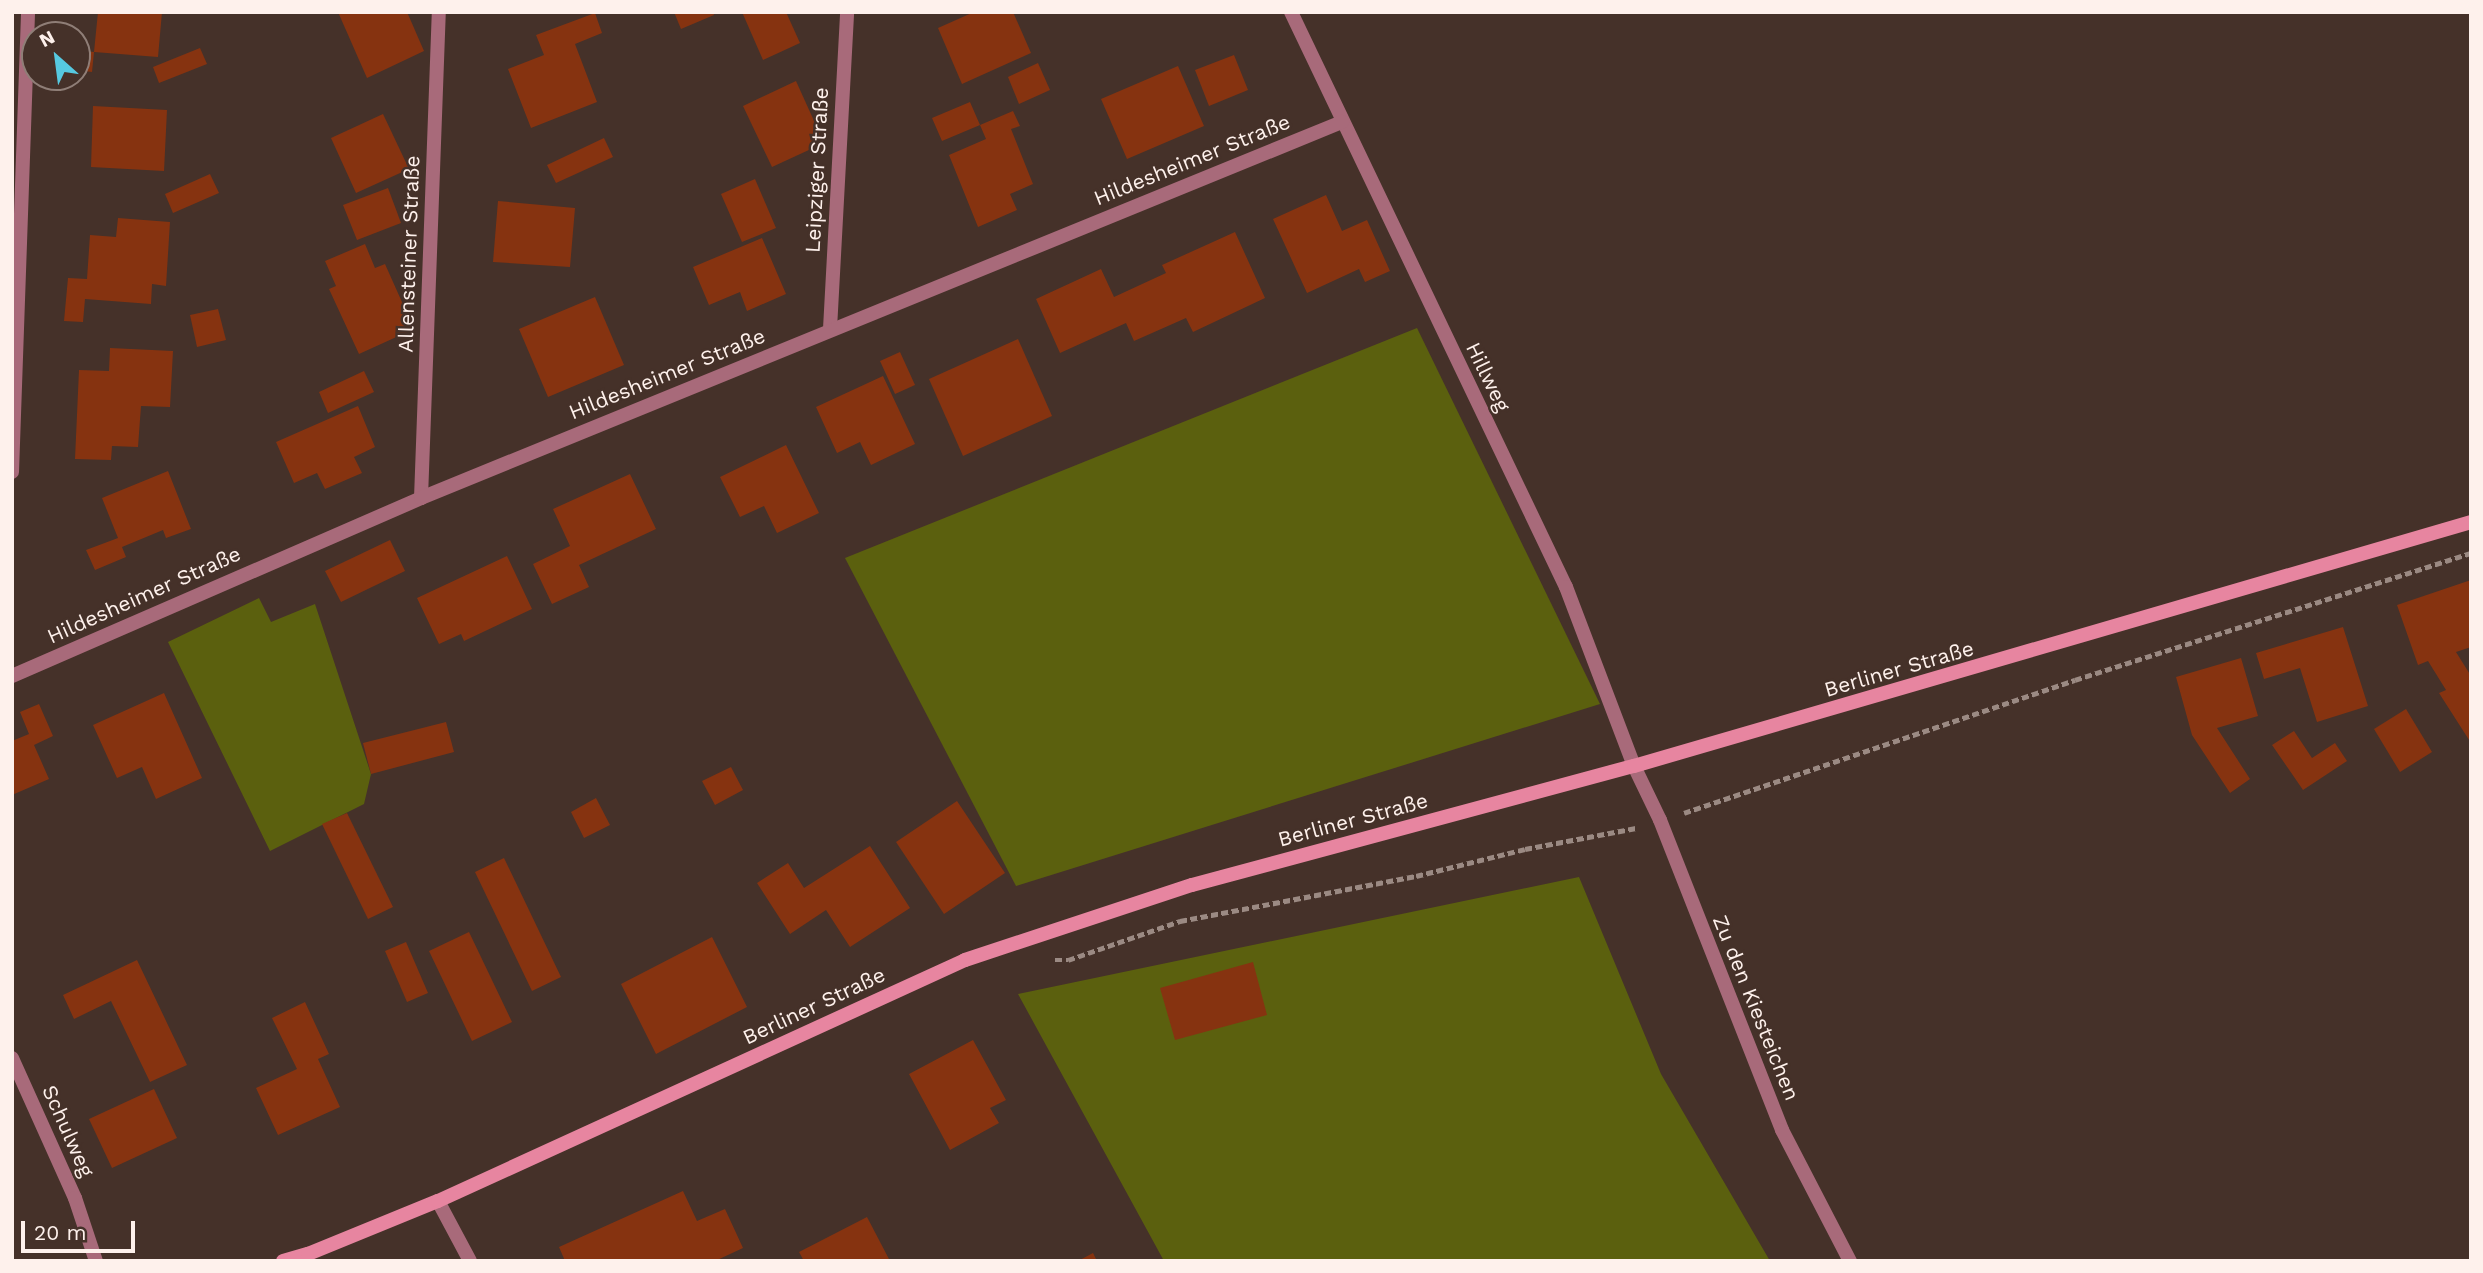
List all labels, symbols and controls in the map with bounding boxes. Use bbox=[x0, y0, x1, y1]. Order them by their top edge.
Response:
north arrow bbox=[21, 21, 91, 91]
text: N bbox=[35, 25, 58, 52]
street label: Leipziger Straße bbox=[800, 86, 834, 254]
street label: Hildesheimer Straße bbox=[1090, 109, 1294, 211]
street label: Allensteiner Straße bbox=[393, 155, 425, 353]
street label: Hildesheimer Straße bbox=[565, 323, 769, 425]
street label: Hillweg bbox=[1460, 338, 1516, 416]
street label: Hildesheimer Straße bbox=[43, 541, 245, 649]
street label: Berliner Straße bbox=[1821, 636, 1977, 702]
street label: Berliner Straße bbox=[1275, 788, 1431, 852]
street label: Zu den Kiesteichen bbox=[1707, 912, 1805, 1104]
street label: Berliner Straße bbox=[739, 962, 889, 1050]
street label: Schulweg bbox=[37, 1081, 99, 1181]
scale bar bbox=[24, 1206, 138, 1250]
text: 20 m bbox=[34, 1220, 86, 1245]

